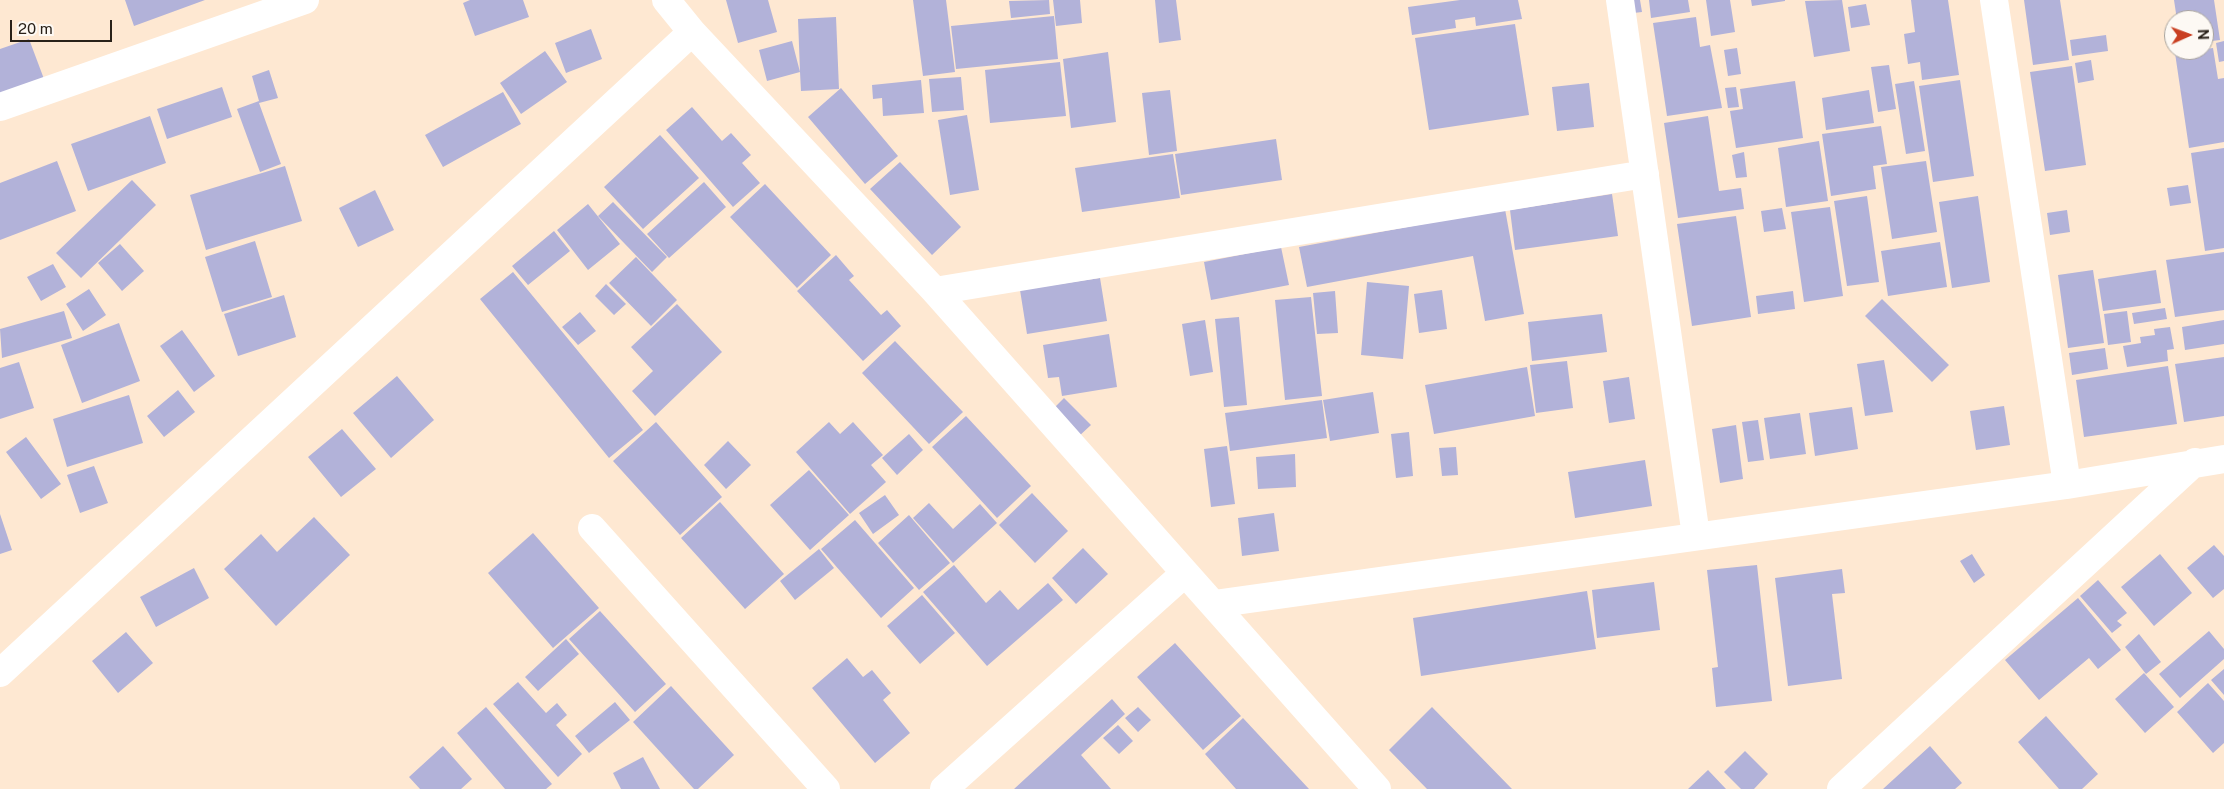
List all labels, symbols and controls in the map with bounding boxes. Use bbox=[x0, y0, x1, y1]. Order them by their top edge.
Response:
scale bar bbox=[12, 10, 115, 42]
north arrow bbox=[2164, 10, 2214, 60]
text: 20 m bbox=[18, 20, 53, 37]
text: N bbox=[2195, 29, 2211, 40]

